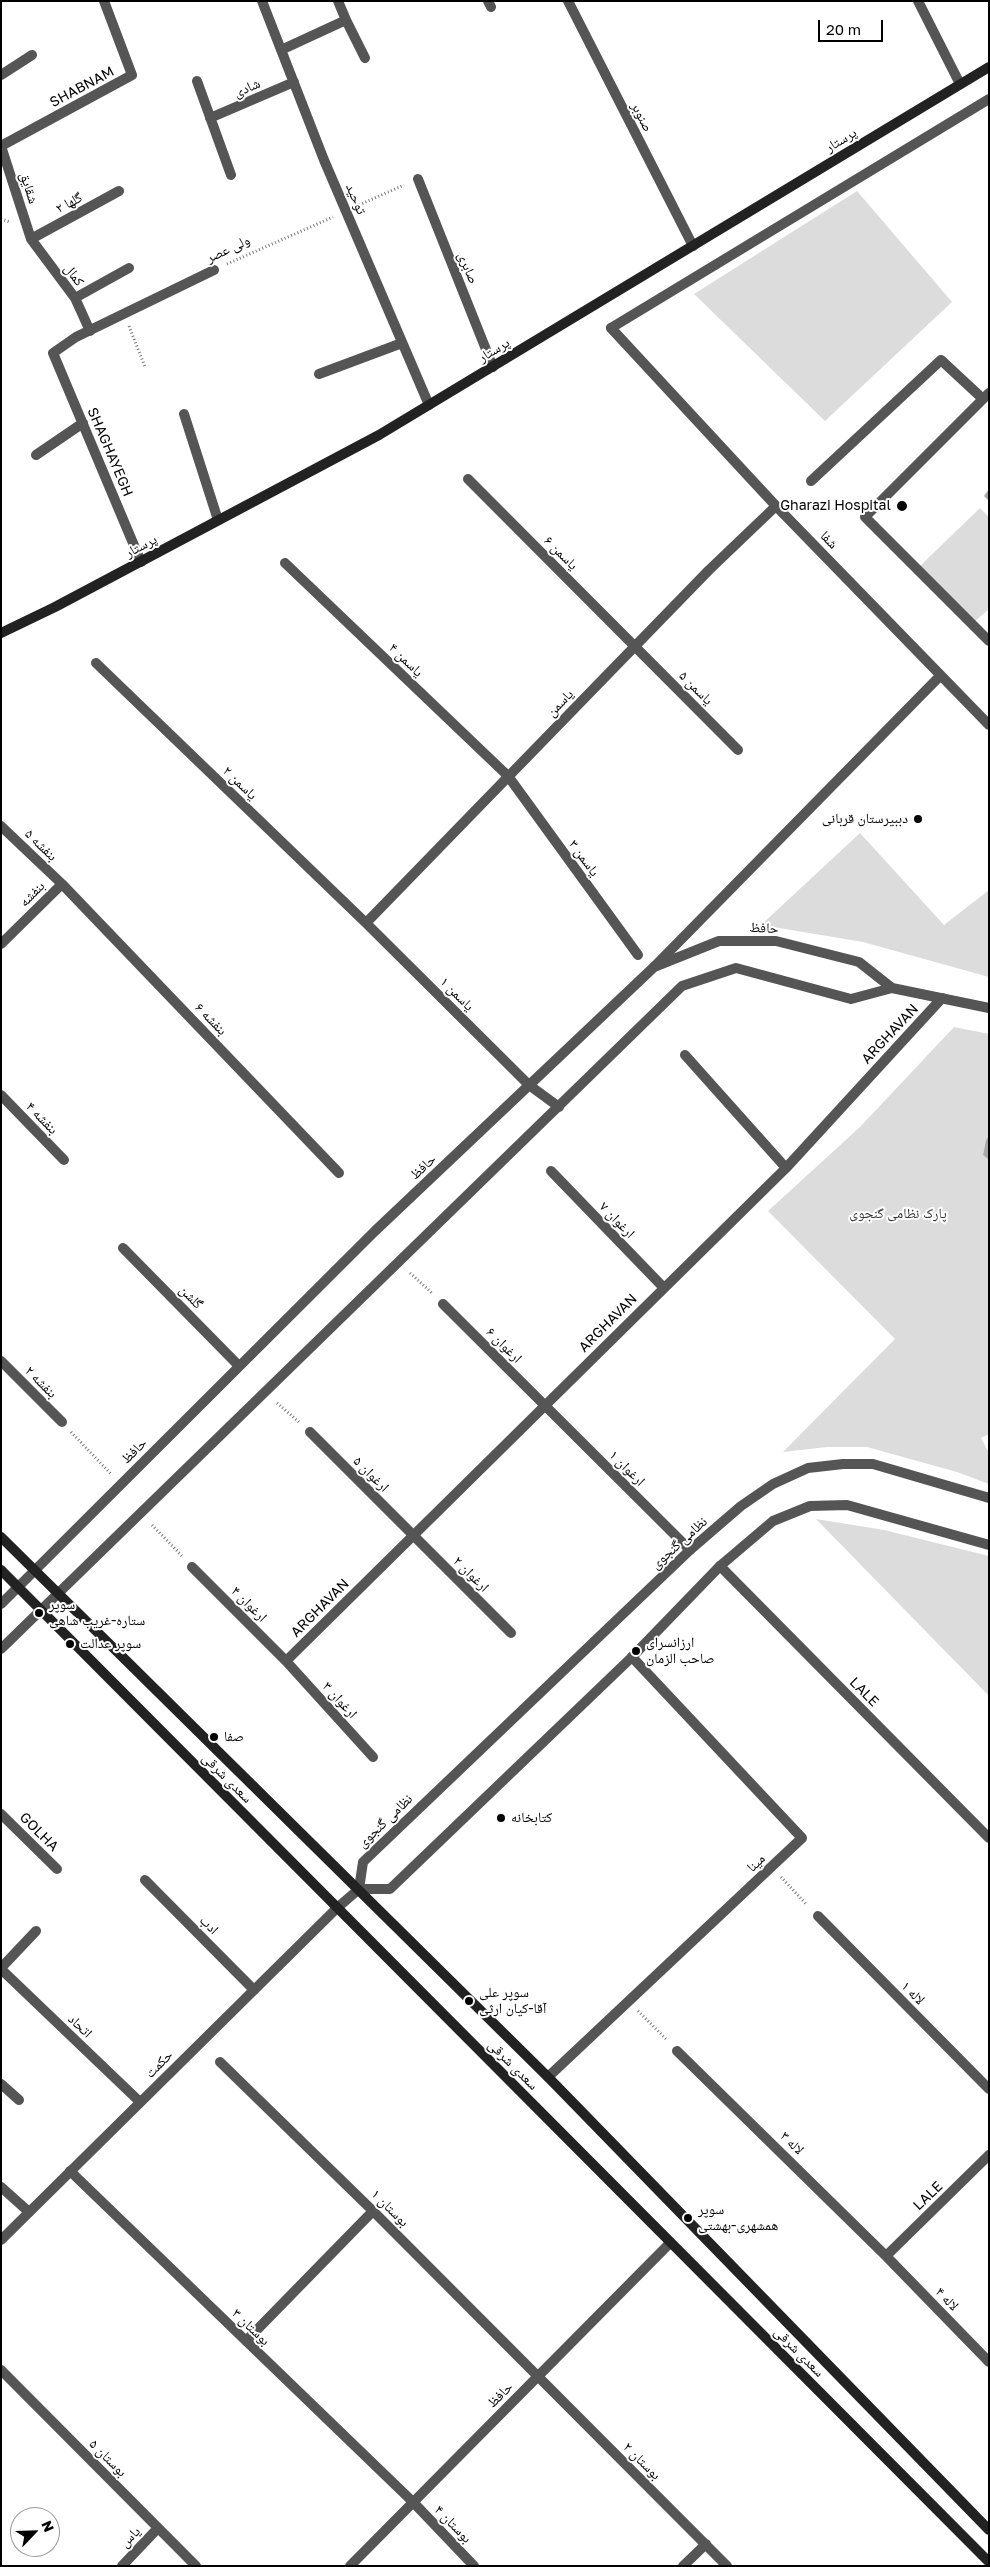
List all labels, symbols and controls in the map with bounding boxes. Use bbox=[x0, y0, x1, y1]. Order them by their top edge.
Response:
scale bar bbox=[820, 10, 885, 42]
text: 20 m bbox=[826, 20, 861, 38]
street label: SHABNAM bbox=[47, 63, 117, 111]
street label: شادی bbox=[231, 75, 263, 101]
street label: صنوبر bbox=[627, 99, 657, 135]
street label: پرستار bbox=[822, 124, 860, 156]
street label: شقایق bbox=[16, 170, 42, 206]
street label: توحید bbox=[342, 181, 370, 217]
street label: گلها ۲ bbox=[53, 189, 85, 217]
street label: ولی عصر bbox=[203, 232, 253, 266]
street label: صابری bbox=[454, 250, 482, 286]
street label: کمال bbox=[60, 261, 88, 289]
street label: پرستار bbox=[475, 334, 513, 366]
street label: SHAGHAYEGH bbox=[84, 405, 136, 499]
place label: Gharazi Hospital bbox=[780, 498, 891, 514]
marker: Gharazi Hospital bbox=[895, 499, 909, 513]
street label: شفا bbox=[817, 528, 841, 552]
street label: پرستار bbox=[122, 531, 160, 561]
street label: یاسمن ۶ bbox=[540, 532, 582, 574]
street label: یاسمن ۴ bbox=[385, 640, 427, 680]
street label: یاسمن ۵ bbox=[675, 667, 717, 709]
street label: یاسمن bbox=[543, 686, 577, 720]
street label: یاسمن ۲ bbox=[219, 763, 261, 803]
place label: دببیرستان قربانی bbox=[822, 811, 908, 827]
marker: دببیرستان قربانی bbox=[912, 813, 924, 825]
street label: بنفشه ۵ bbox=[21, 825, 61, 865]
street label: یاسمن ۳ bbox=[565, 836, 603, 880]
street label: بنفشه bbox=[16, 878, 48, 910]
street label: حافظ bbox=[749, 919, 779, 937]
street label: یاسمن ۱ bbox=[436, 973, 478, 1015]
street label: بنفشه ۶ bbox=[191, 999, 231, 1039]
street label: ARGHAVAN bbox=[858, 1001, 922, 1067]
street label: بنفشه ۴ bbox=[22, 1098, 62, 1138]
street label: حافظ bbox=[407, 1151, 439, 1183]
street label: ارغوان ۷ bbox=[596, 1198, 638, 1242]
park label: پارک نظامی گنجوی bbox=[849, 1206, 947, 1222]
street label: گلشن bbox=[176, 1282, 206, 1312]
street label: ARGHAVAN bbox=[575, 1290, 641, 1356]
street label: ارغوان ۶ bbox=[483, 1324, 525, 1366]
street label: بنفشه ۲ bbox=[21, 1362, 61, 1402]
street label: حافظ bbox=[118, 1435, 150, 1467]
street label: ارغوان ۱ bbox=[606, 1447, 648, 1489]
street label: ارغوان ۵ bbox=[350, 1453, 392, 1495]
street label: نظامی گنجوی bbox=[647, 1513, 711, 1573]
street label: ارغوان ۲ bbox=[450, 1553, 492, 1595]
street label: ARGHAVAN bbox=[287, 1575, 353, 1641]
street label: ارغوان ۴ bbox=[228, 1583, 270, 1625]
place label: سوپر ستاره-غریب شاهی bbox=[49, 1597, 145, 1630]
marker: سوپر ستاره-غریب شاهی bbox=[33, 1607, 45, 1619]
place label: ارزانسرای صاحب الزمان bbox=[646, 1635, 714, 1668]
place label: سوپر عدالت bbox=[80, 1636, 141, 1652]
marker: سوپر عدالت bbox=[64, 1638, 76, 1650]
marker: ارزانسرای صاحب الزمان bbox=[630, 1645, 642, 1657]
street label: LALE bbox=[846, 1674, 882, 1710]
street label: ارغوان ۳ bbox=[319, 1678, 361, 1722]
place label: صفا bbox=[224, 1729, 244, 1745]
marker: صفا bbox=[208, 1731, 220, 1743]
street label: سعدی شرقی bbox=[198, 1749, 256, 1807]
street label: نظامی گنجوی bbox=[354, 1791, 416, 1851]
street label: GOLHA bbox=[16, 1809, 62, 1855]
place label: کتابخانه bbox=[511, 1810, 552, 1826]
marker: کتابخانه bbox=[495, 1812, 507, 1824]
street label: مینا bbox=[743, 1850, 769, 1876]
street label: ادب bbox=[196, 1912, 222, 1938]
street label: لاله ۱ bbox=[898, 1978, 928, 2008]
place label: سوپر علی آقا-کیان ارثی bbox=[479, 1985, 546, 2018]
marker: سوپر علی آقا-کیان ارثی bbox=[463, 1995, 475, 2007]
street label: اتحاد bbox=[65, 2011, 95, 2041]
street label: سعدی شرقی bbox=[484, 2036, 542, 2094]
street label: حکمت bbox=[142, 2047, 176, 2081]
street label: لاله ۳ bbox=[777, 2128, 807, 2158]
street label: LALE bbox=[910, 2178, 946, 2214]
street label: بوستان ۱ bbox=[368, 2186, 412, 2230]
place label: سوپر همشهری-بهشتی bbox=[698, 2202, 778, 2234]
marker: سوپر همشهری-بهشتی bbox=[682, 2212, 694, 2224]
street label: لاله ۴ bbox=[932, 2284, 962, 2314]
street label: بوستان ۳ bbox=[229, 2305, 273, 2349]
street label: سعدی شرقی bbox=[770, 2323, 828, 2381]
street label: حافظ bbox=[484, 2379, 516, 2411]
street label: بوستان ۵ bbox=[86, 2436, 130, 2480]
street label: بوستان ۲ bbox=[620, 2439, 664, 2483]
street label: بوستان ۴ bbox=[431, 2502, 475, 2546]
north arrow bbox=[10, 2507, 60, 2557]
text: N bbox=[38, 2518, 58, 2534]
street label: یاس bbox=[116, 2523, 144, 2551]

